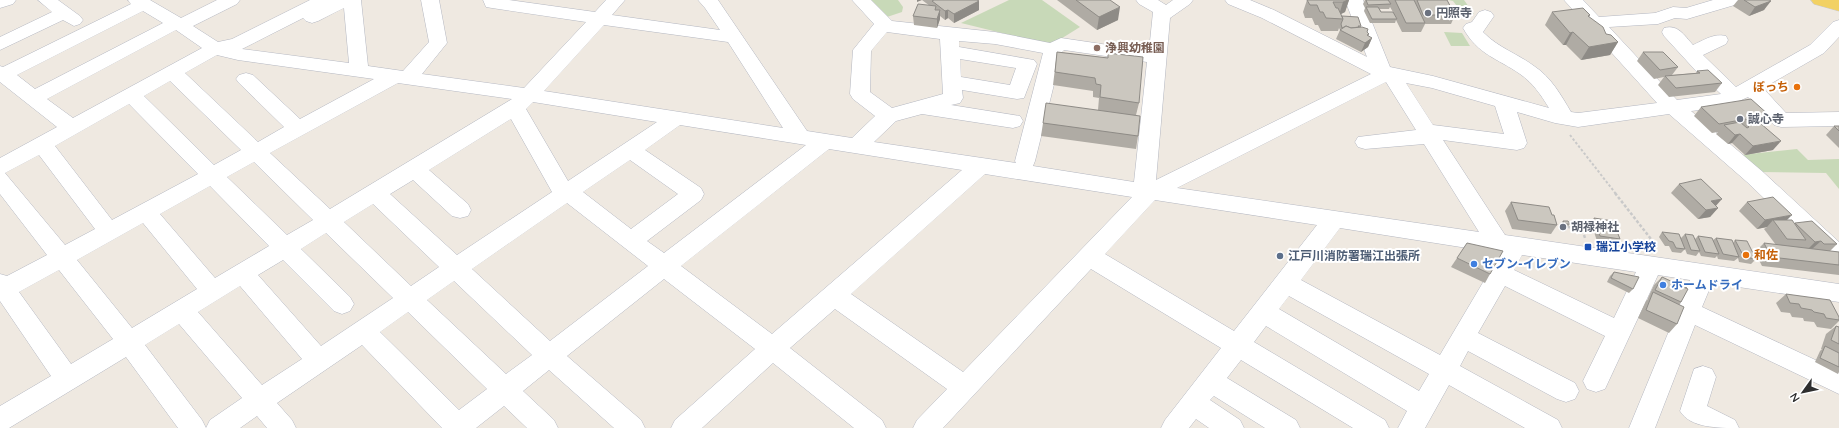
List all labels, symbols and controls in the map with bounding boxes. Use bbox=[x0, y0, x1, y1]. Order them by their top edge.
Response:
place label: 円照寺 bbox=[1436, 5, 1472, 20]
marker: 円照寺 bbox=[1423, 8, 1433, 18]
place label: 浄興幼稚園 bbox=[1105, 40, 1165, 55]
marker: 浄興幼稚園 bbox=[1092, 43, 1102, 53]
place label: ぼっち bbox=[1753, 79, 1789, 94]
marker: ぼっち bbox=[1792, 82, 1802, 92]
place label: 誠心寺 bbox=[1748, 111, 1784, 126]
marker: 誠心寺 bbox=[1735, 114, 1745, 124]
place label: 胡禄神社 bbox=[1571, 219, 1619, 234]
marker: 胡禄神社 bbox=[1558, 222, 1568, 232]
place label: 瑞江小学校 bbox=[1596, 239, 1656, 254]
marker: 瑞江小学校 bbox=[1583, 242, 1593, 252]
place label: 和佐 bbox=[1754, 247, 1778, 262]
place label: 江戸川消防署瑞江出張所 bbox=[1288, 248, 1420, 263]
marker: 和佐 bbox=[1741, 250, 1751, 260]
marker: 江戸川消防署瑞江出張所 bbox=[1275, 251, 1285, 261]
place label: セブン-イレブン bbox=[1482, 256, 1571, 271]
marker: セブン-イレブン bbox=[1469, 259, 1479, 269]
place label: ホームドライ bbox=[1671, 277, 1743, 292]
marker: ホームドライ bbox=[1658, 280, 1668, 290]
north arrow bbox=[1783, 372, 1823, 412]
text: N bbox=[1787, 390, 1803, 405]

